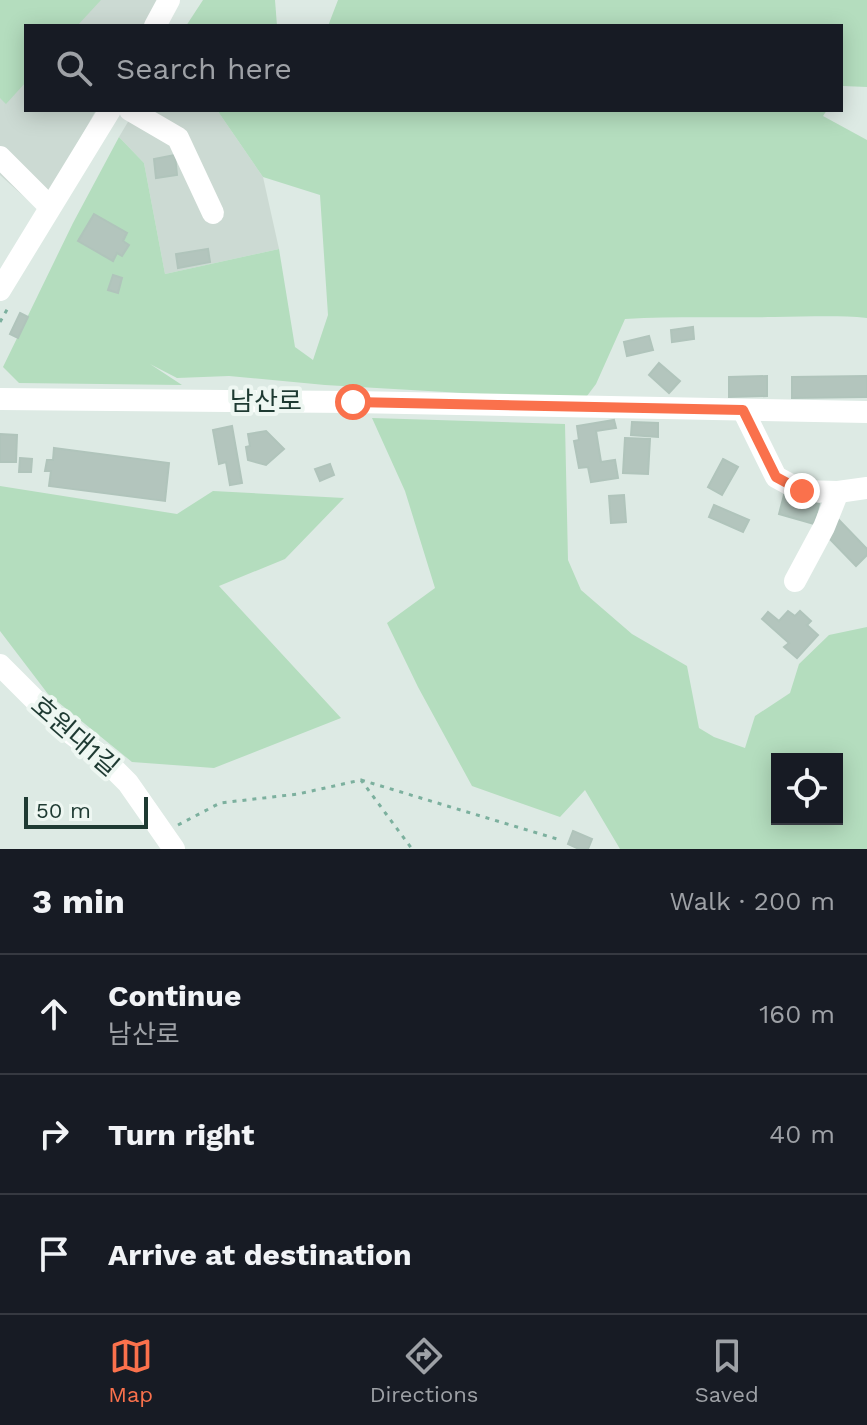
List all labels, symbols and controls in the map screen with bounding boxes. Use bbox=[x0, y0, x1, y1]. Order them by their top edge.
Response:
search box bbox=[24, 24, 843, 112]
icon: search bbox=[52, 46, 96, 90]
text: Search here bbox=[116, 51, 292, 86]
route start bbox=[335, 384, 371, 420]
street label: 남산로 bbox=[230, 386, 302, 416]
route end bbox=[784, 473, 820, 509]
street label: 호원대1길 bbox=[25, 690, 125, 782]
map controls bbox=[771, 753, 843, 825]
button: locate bbox=[771, 753, 843, 825]
scale bar bbox=[24, 793, 148, 829]
text: 50 m bbox=[36, 798, 91, 823]
text: 3 min bbox=[32, 881, 125, 921]
text: Walk · 200 m bbox=[669, 886, 835, 916]
text: Continue bbox=[108, 978, 241, 1013]
icon: ahead bbox=[32, 992, 76, 1036]
text: 160 m bbox=[759, 999, 835, 1029]
text: 남산로 bbox=[108, 1019, 180, 1049]
icon: right bbox=[32, 1112, 76, 1156]
text: Turn right bbox=[108, 1117, 254, 1152]
text: 40 m bbox=[769, 1119, 835, 1149]
icon: arrive bbox=[32, 1232, 76, 1276]
text: Arrive at destination bbox=[108, 1237, 412, 1272]
tab: Map bbox=[108, 1334, 153, 1407]
tab: Directions bbox=[370, 1334, 478, 1407]
tab: Saved bbox=[695, 1334, 759, 1407]

